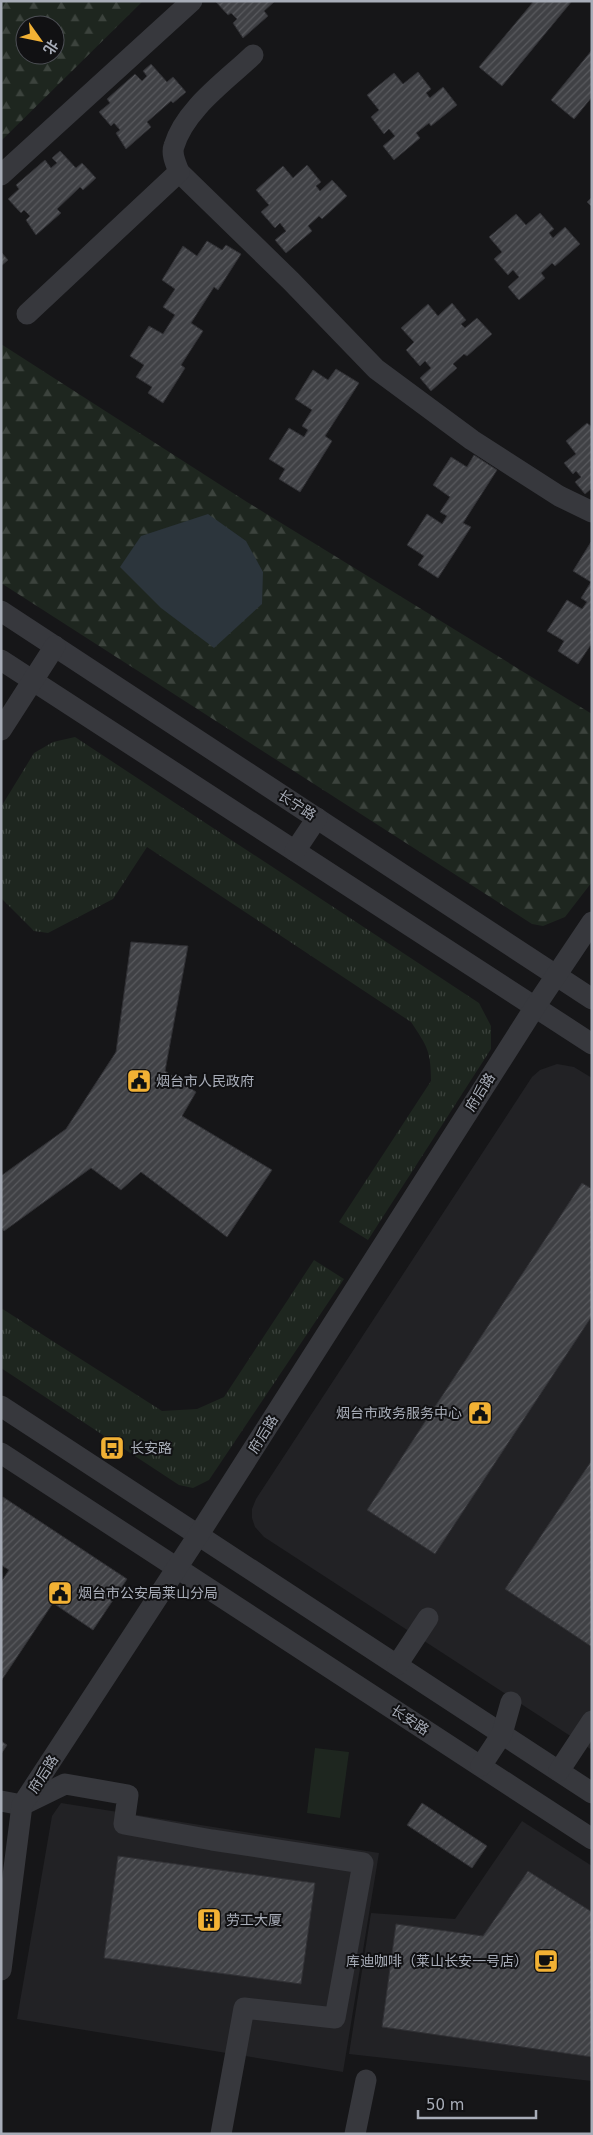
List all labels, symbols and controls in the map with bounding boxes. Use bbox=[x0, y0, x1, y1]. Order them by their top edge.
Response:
north arrow bbox=[15, 15, 65, 65]
text: 北 bbox=[40, 37, 61, 57]
street label: 长宁路 bbox=[275, 787, 319, 823]
public building icon: 烟台市人民政府 bbox=[126, 1068, 152, 1094]
street label: 府后路 bbox=[462, 1070, 498, 1114]
place label: 烟台市人民政府 bbox=[156, 1073, 254, 1089]
public building icon: 烟台市政务服务中心 bbox=[467, 1400, 493, 1426]
place label: 烟台市政务服务中心 bbox=[336, 1405, 462, 1421]
street label: 府后路 bbox=[245, 1412, 281, 1456]
bus stop icon: 长安路 bbox=[99, 1435, 125, 1461]
place label: 长安路 bbox=[130, 1440, 172, 1456]
public building icon: 烟台市公安局莱山分局 bbox=[47, 1580, 73, 1606]
place label: 烟台市公安局莱山分局 bbox=[78, 1585, 218, 1601]
street label: 长安路 bbox=[388, 1702, 432, 1738]
street label: 府后路 bbox=[25, 1752, 61, 1796]
building icon: 劳工大厦 bbox=[196, 1907, 222, 1933]
place label: 劳工大厦 bbox=[226, 1912, 282, 1928]
cafe icon: 库迪咖啡（莱山长安一号店） bbox=[533, 1948, 559, 1974]
place label: 库迪咖啡（莱山长安一号店） bbox=[346, 1953, 528, 1969]
scale bar bbox=[418, 2088, 536, 2120]
text: 50 m bbox=[426, 2096, 464, 2114]

